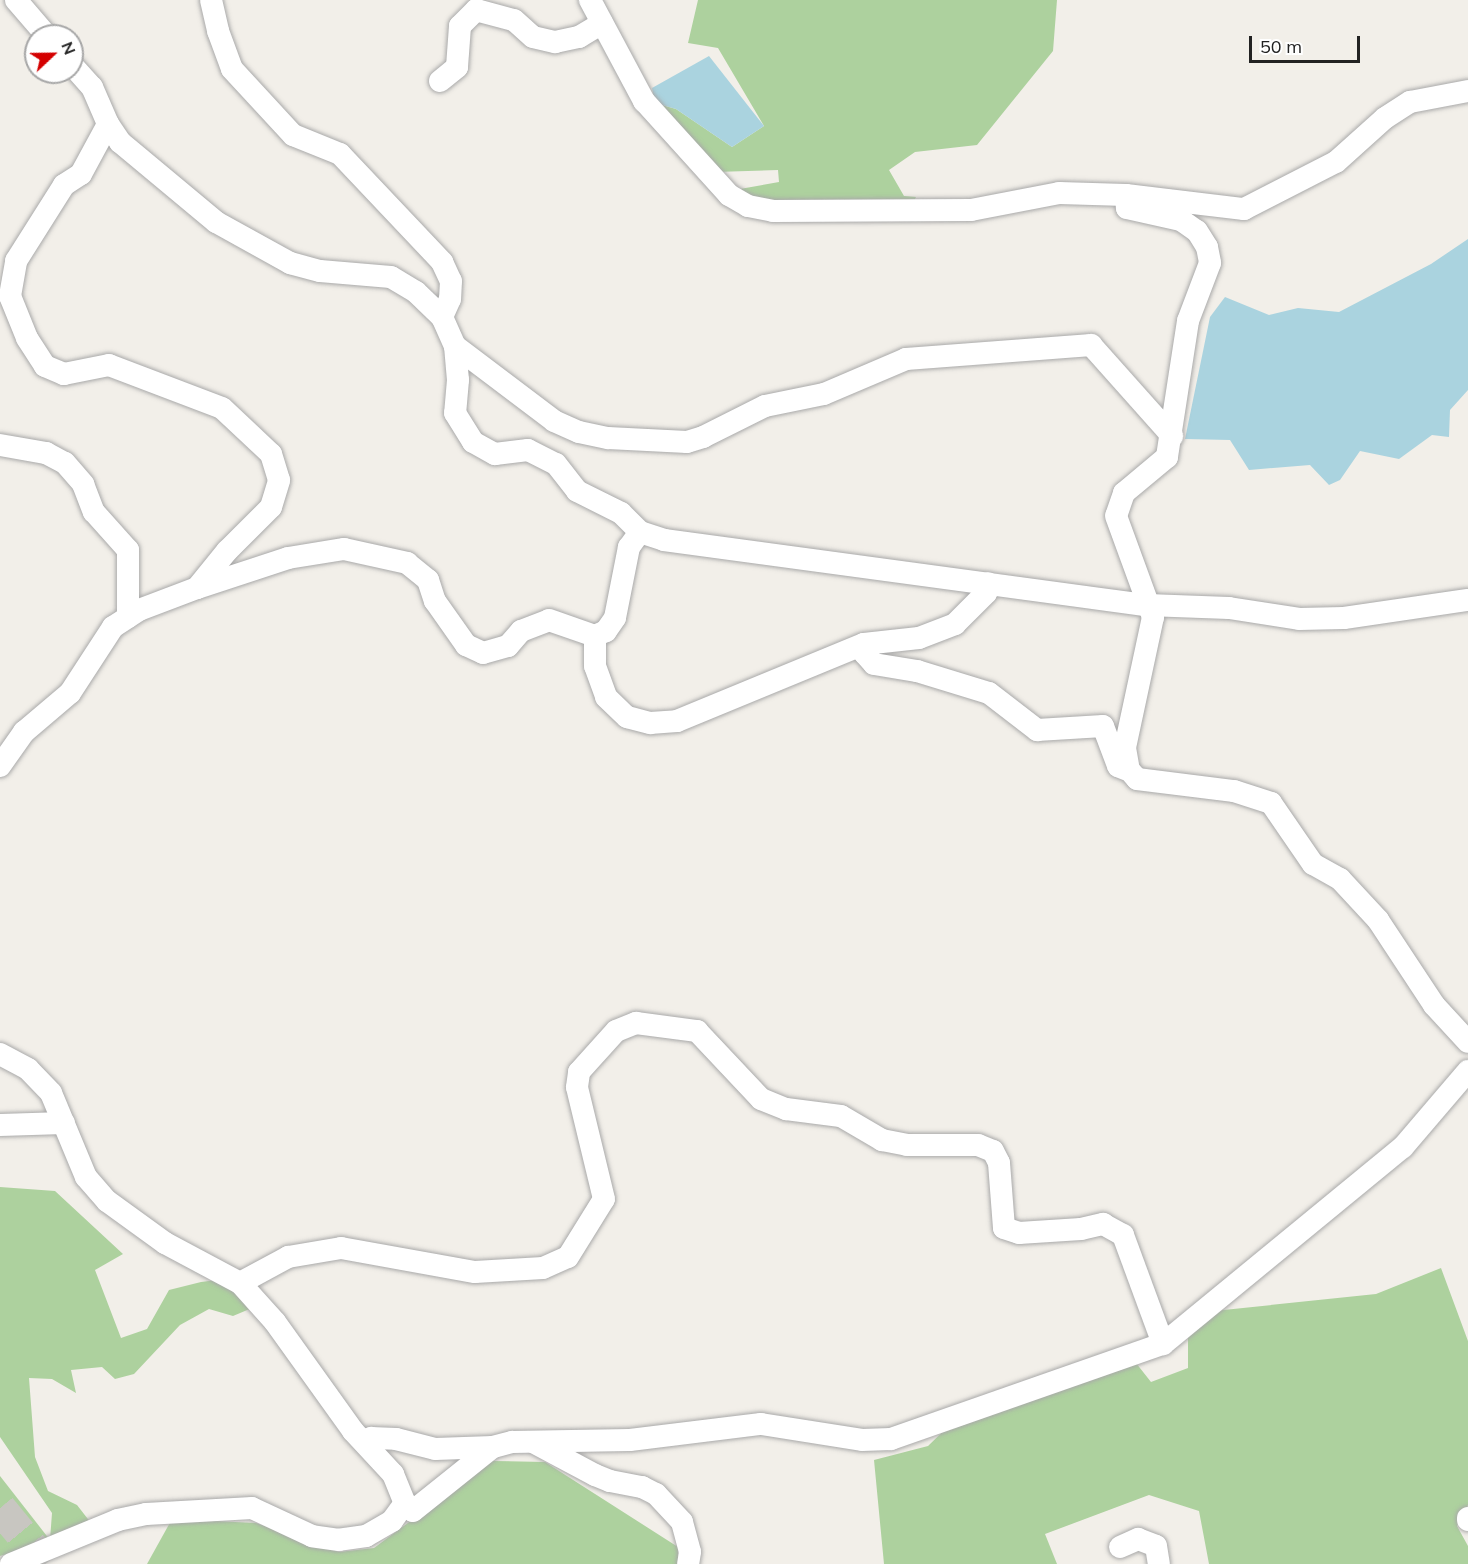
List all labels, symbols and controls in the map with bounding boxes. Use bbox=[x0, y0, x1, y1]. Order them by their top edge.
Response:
north arrow bbox=[24, 24, 84, 84]
scale bar bbox=[1252, 24, 1363, 62]
text: 50 m bbox=[1260, 35, 1302, 58]
text: N bbox=[57, 39, 80, 57]

